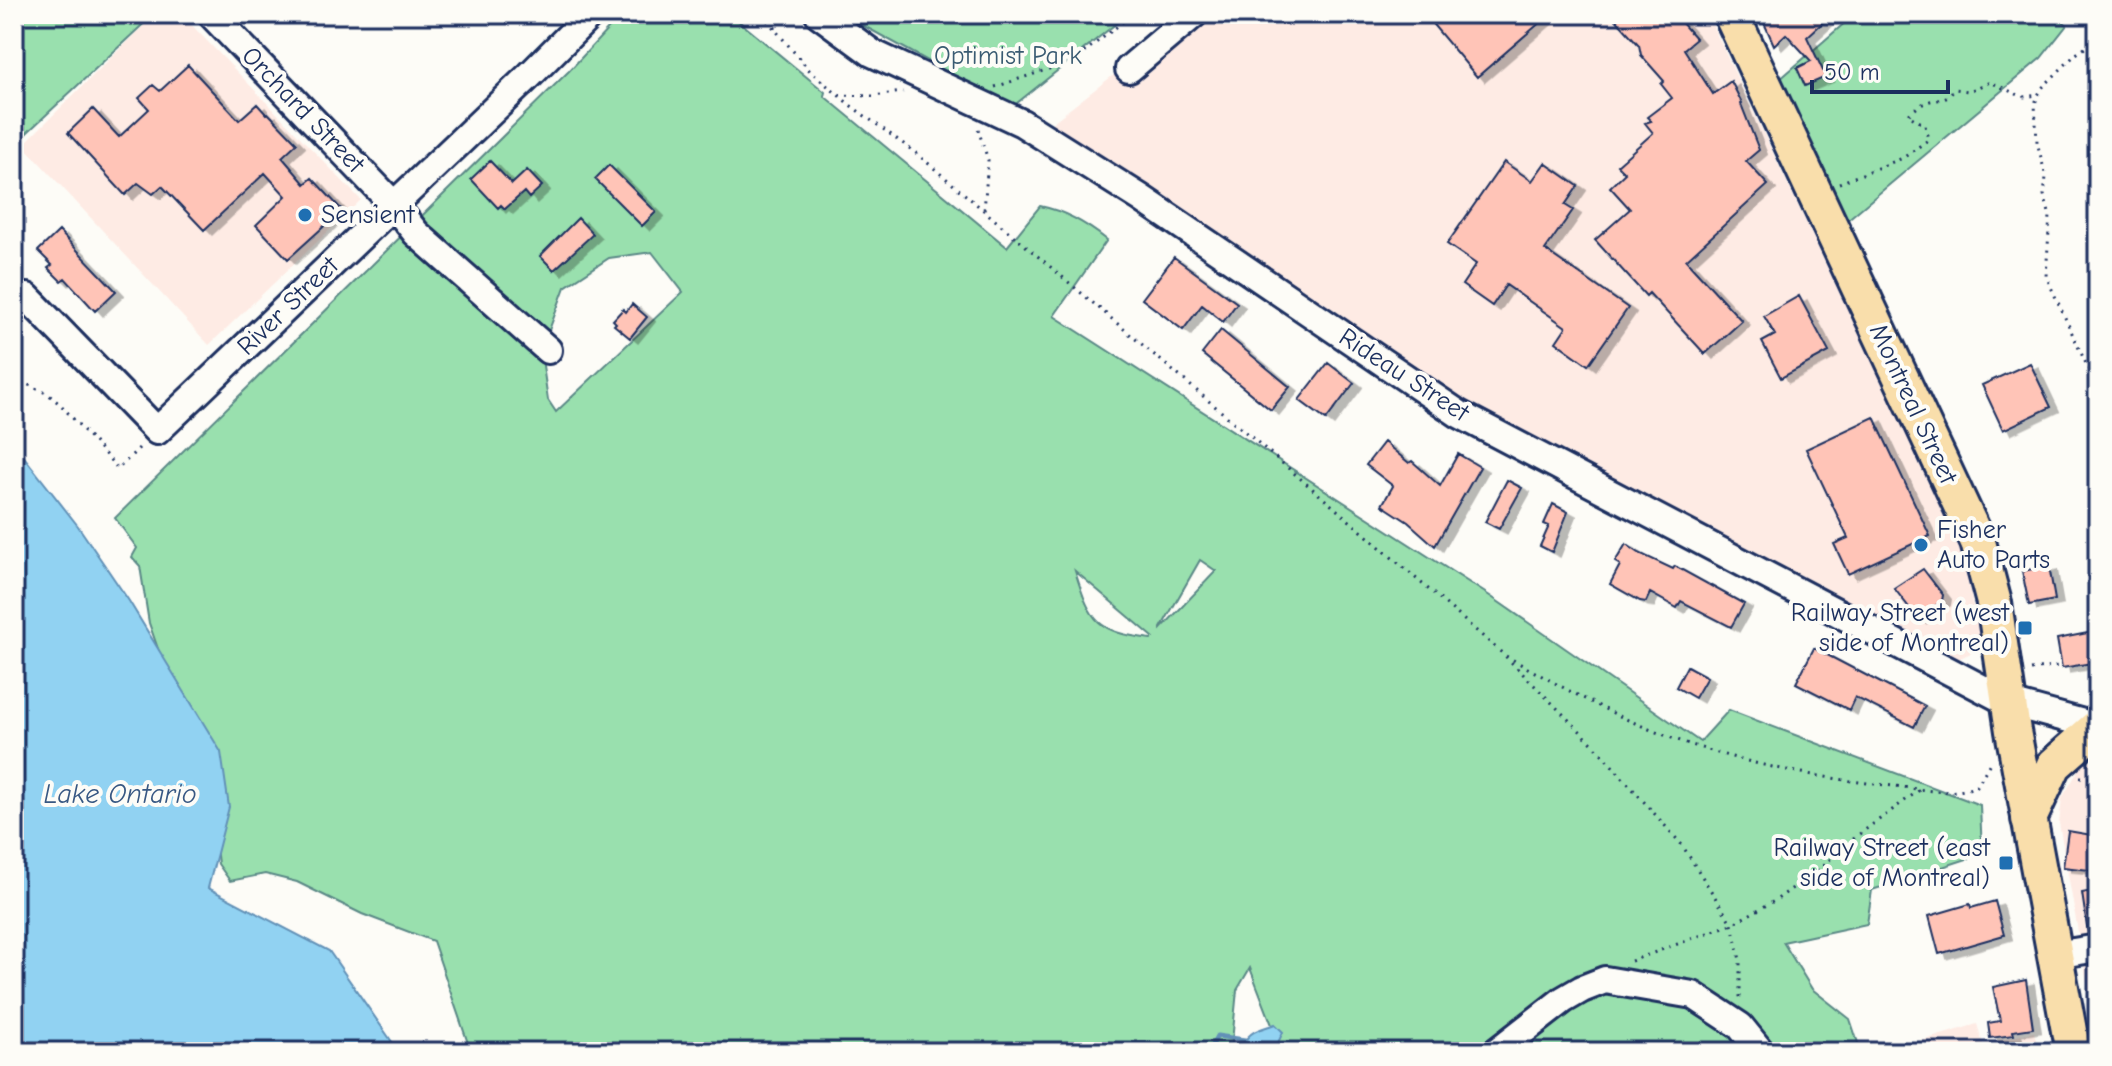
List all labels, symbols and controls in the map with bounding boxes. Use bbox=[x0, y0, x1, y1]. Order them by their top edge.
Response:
street label: Orchard Street bbox=[236, 41, 372, 180]
park label: Optimist Park bbox=[934, 41, 1082, 71]
scale bar bbox=[1812, 44, 1948, 94]
text: 50 m bbox=[1824, 58, 1880, 86]
place label: Sensient bbox=[321, 200, 416, 230]
marker: Sensient bbox=[296, 206, 314, 224]
street label: River Street bbox=[231, 249, 346, 362]
street label: Montreal Street bbox=[1863, 319, 1964, 490]
street label: Rideau Street bbox=[1333, 322, 1476, 429]
place label: Fisher Auto Parts bbox=[1937, 515, 2050, 575]
marker: Fisher Auto Parts bbox=[1912, 536, 1930, 554]
place label: Railway Street (west side of Montreal) bbox=[1791, 598, 2011, 658]
marker: Railway Street (west side of Montreal) bbox=[2016, 619, 2034, 637]
water label: Lake Ontario bbox=[43, 778, 197, 810]
place label: Railway Street (east side of Montreal) bbox=[1774, 833, 1992, 893]
marker: Railway Street (east side of Montreal) bbox=[1997, 854, 2015, 872]

